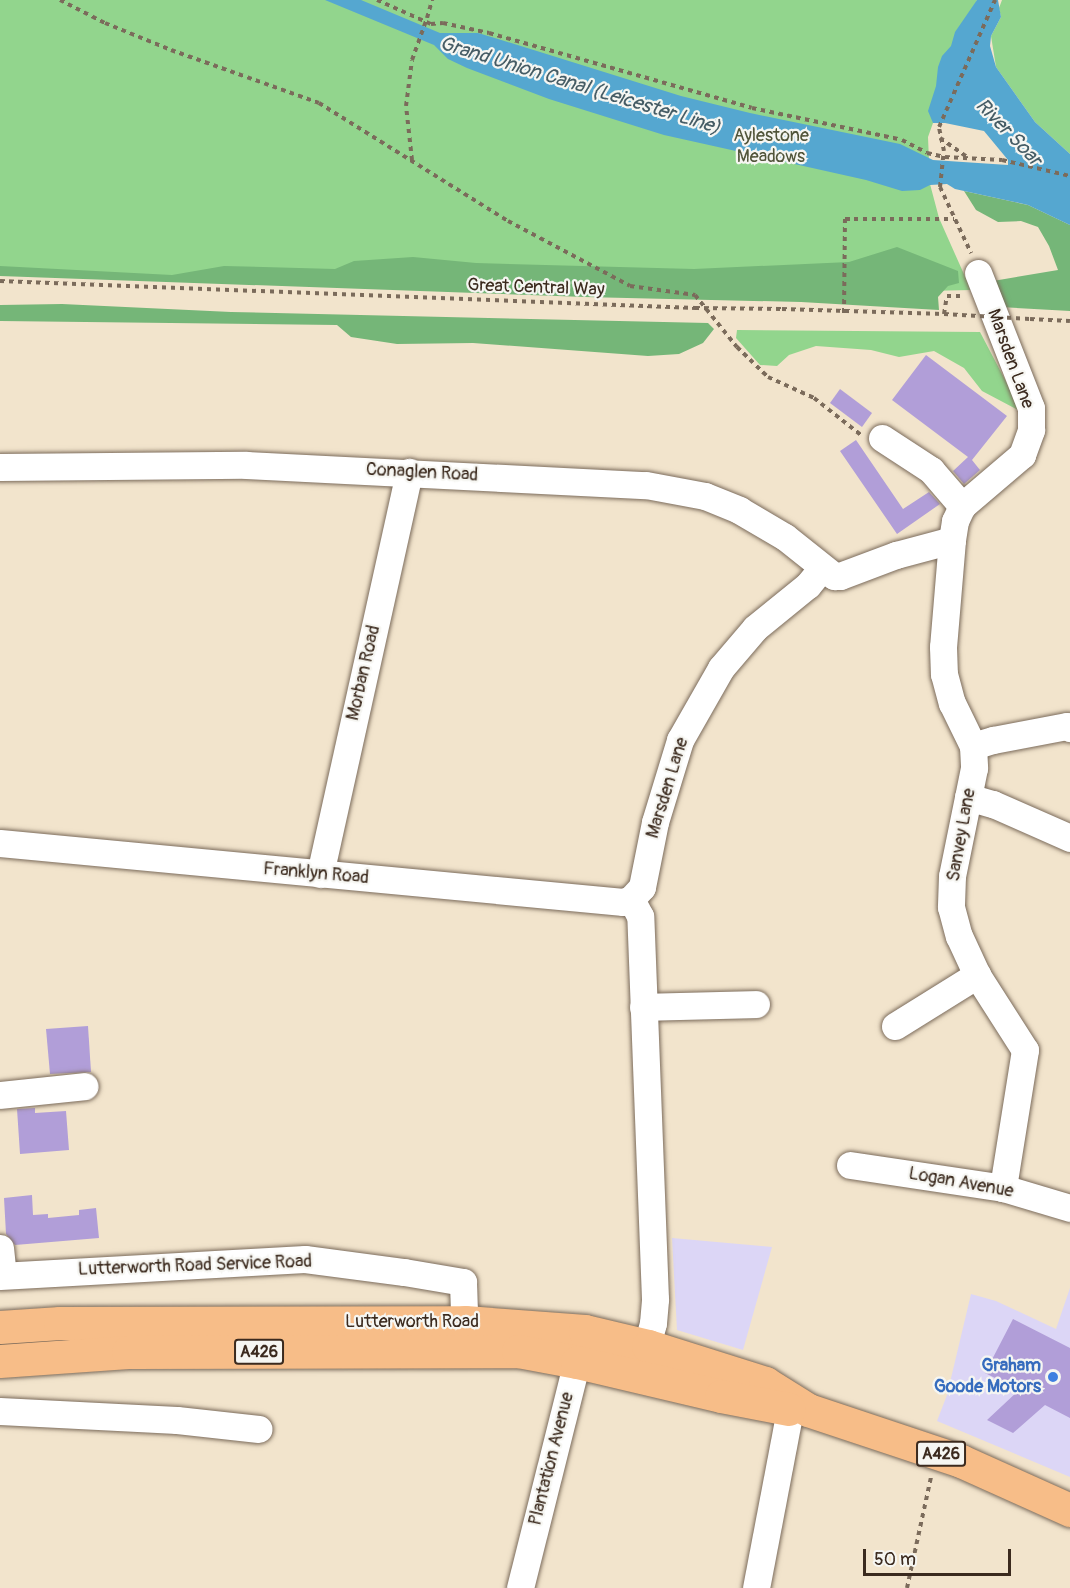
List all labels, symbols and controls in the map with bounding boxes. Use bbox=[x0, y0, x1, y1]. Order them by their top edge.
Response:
water label: Grand Union Canal (Leicester Line) bbox=[437, 31, 723, 139]
water label: River Soar bbox=[971, 93, 1047, 171]
park label: Aylestone Meadows bbox=[733, 126, 809, 168]
street label: Great Central Way bbox=[467, 275, 605, 301]
street label: Marsden Lane bbox=[982, 306, 1038, 412]
street label: Conaglen Road bbox=[365, 459, 479, 487]
street label: Morban Road bbox=[343, 623, 385, 723]
street label: Marsden Lane bbox=[642, 735, 694, 841]
street label: Sanvey Lane bbox=[943, 787, 981, 883]
street label: Franklyn Road bbox=[262, 859, 370, 889]
street label: Logan Avenue bbox=[907, 1163, 1015, 1203]
street label: Lutterworth Road Service Road bbox=[78, 1251, 312, 1281]
street label: Lutterworth Road bbox=[345, 1311, 479, 1333]
road number: A426 bbox=[234, 1339, 284, 1365]
place label: Graham Goode Motors bbox=[934, 1356, 1041, 1398]
marker: Graham Goode Motors bbox=[1046, 1370, 1060, 1384]
street label: Plantation Avenue bbox=[525, 1390, 579, 1528]
road number: A426 bbox=[916, 1441, 966, 1467]
scale bar bbox=[866, 1537, 1014, 1575]
text: 50 m bbox=[874, 1548, 916, 1571]

